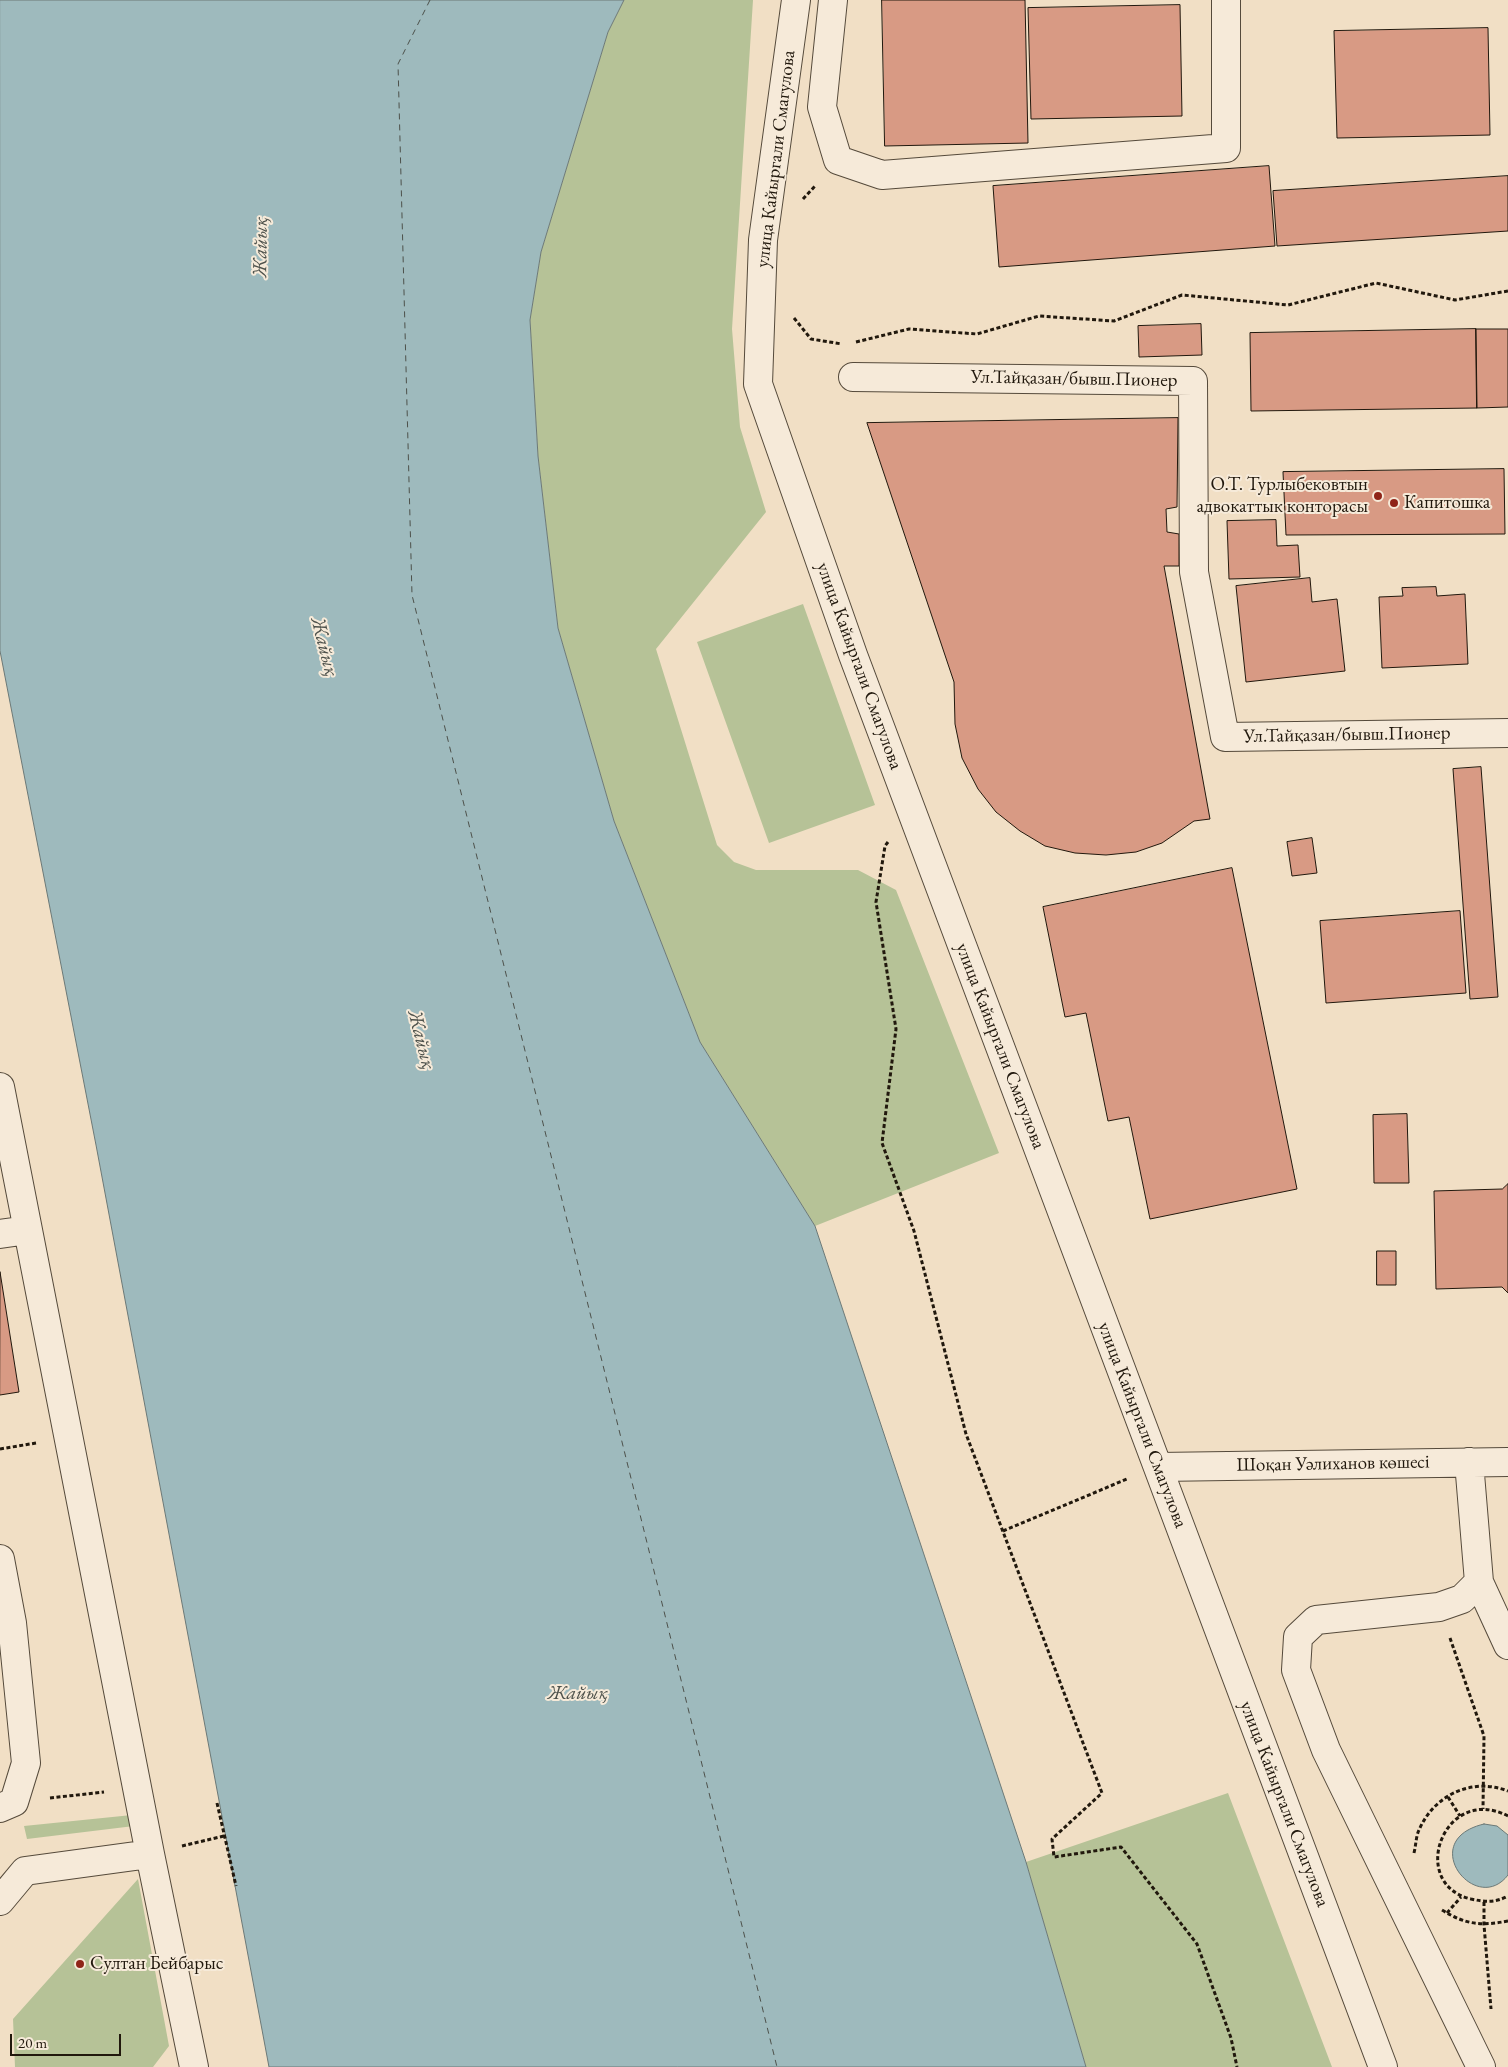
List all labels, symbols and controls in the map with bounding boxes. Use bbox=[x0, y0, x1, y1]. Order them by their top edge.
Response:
street label: улица Кайыргали Смагулова bbox=[751, 49, 801, 269]
water label: Жайық bbox=[248, 217, 274, 277]
street label: Ул.Тайқазан/бывш.Пионер bbox=[970, 366, 1178, 392]
place label: О.Т. Турлыбековтын адвокаттык конторасы bbox=[1197, 474, 1368, 518]
marker: О.Т. Турлыбековтын адвокаттык конторасы bbox=[1372, 490, 1384, 502]
place label: Капитошка bbox=[1404, 492, 1490, 514]
marker: Капитошка bbox=[1388, 497, 1400, 509]
street label: улица Кайыргали Смагулова bbox=[811, 559, 907, 773]
water label: Жайық bbox=[305, 615, 343, 679]
street label: Ул.Тайқазан/бывш.Пионер bbox=[1243, 722, 1451, 748]
street label: улица Кайыргали Смагулова bbox=[950, 940, 1050, 1152]
water label: Жайық bbox=[402, 1008, 440, 1072]
street label: улица Кайыргали Смагулова bbox=[1092, 1319, 1192, 1531]
street label: Шоқан Уәлиханов көшесі bbox=[1236, 1451, 1430, 1477]
water label: Жайық bbox=[548, 1682, 608, 1706]
street label: улица Кайыргали Смагулова bbox=[1234, 1698, 1334, 1910]
place label: Султан Бейбарыс bbox=[90, 1953, 224, 1975]
marker: Султан Бейбарыс bbox=[74, 1958, 86, 1970]
scale bar bbox=[12, 2024, 124, 2056]
text: 20 m bbox=[18, 2033, 47, 2052]

